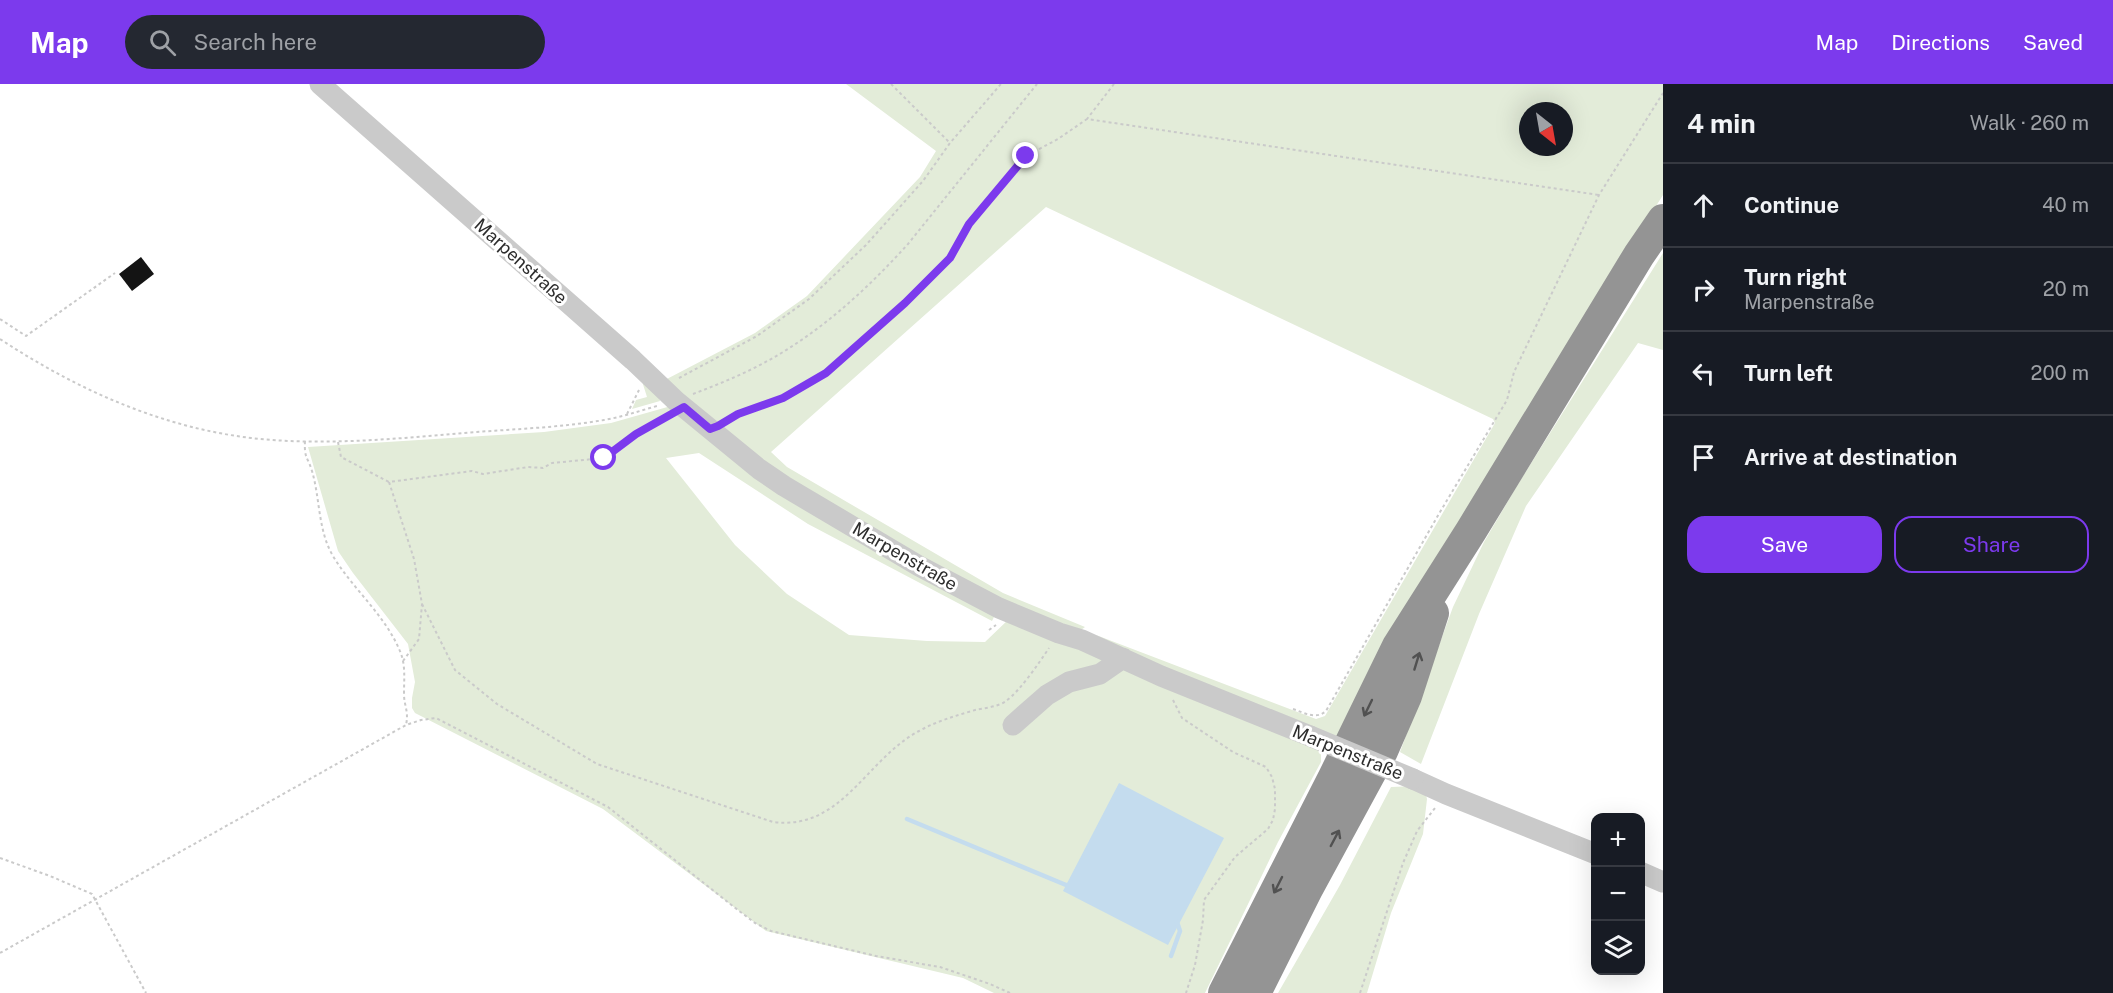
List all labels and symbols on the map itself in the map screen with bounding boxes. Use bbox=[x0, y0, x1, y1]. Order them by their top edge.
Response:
north arrow bbox=[1519, 102, 1573, 156]
route end bbox=[1012, 142, 1038, 168]
street label: Marpenstraße bbox=[470, 214, 572, 308]
route start bbox=[590, 444, 616, 470]
street label: Marpenstraße bbox=[849, 518, 961, 594]
one-way arrow bbox=[1412, 652, 1423, 671]
one-way arrow bbox=[1361, 698, 1373, 716]
street label: Marpenstraße bbox=[1290, 720, 1406, 784]
one-way arrow bbox=[1329, 830, 1341, 847]
one-way arrow bbox=[1272, 876, 1284, 893]

